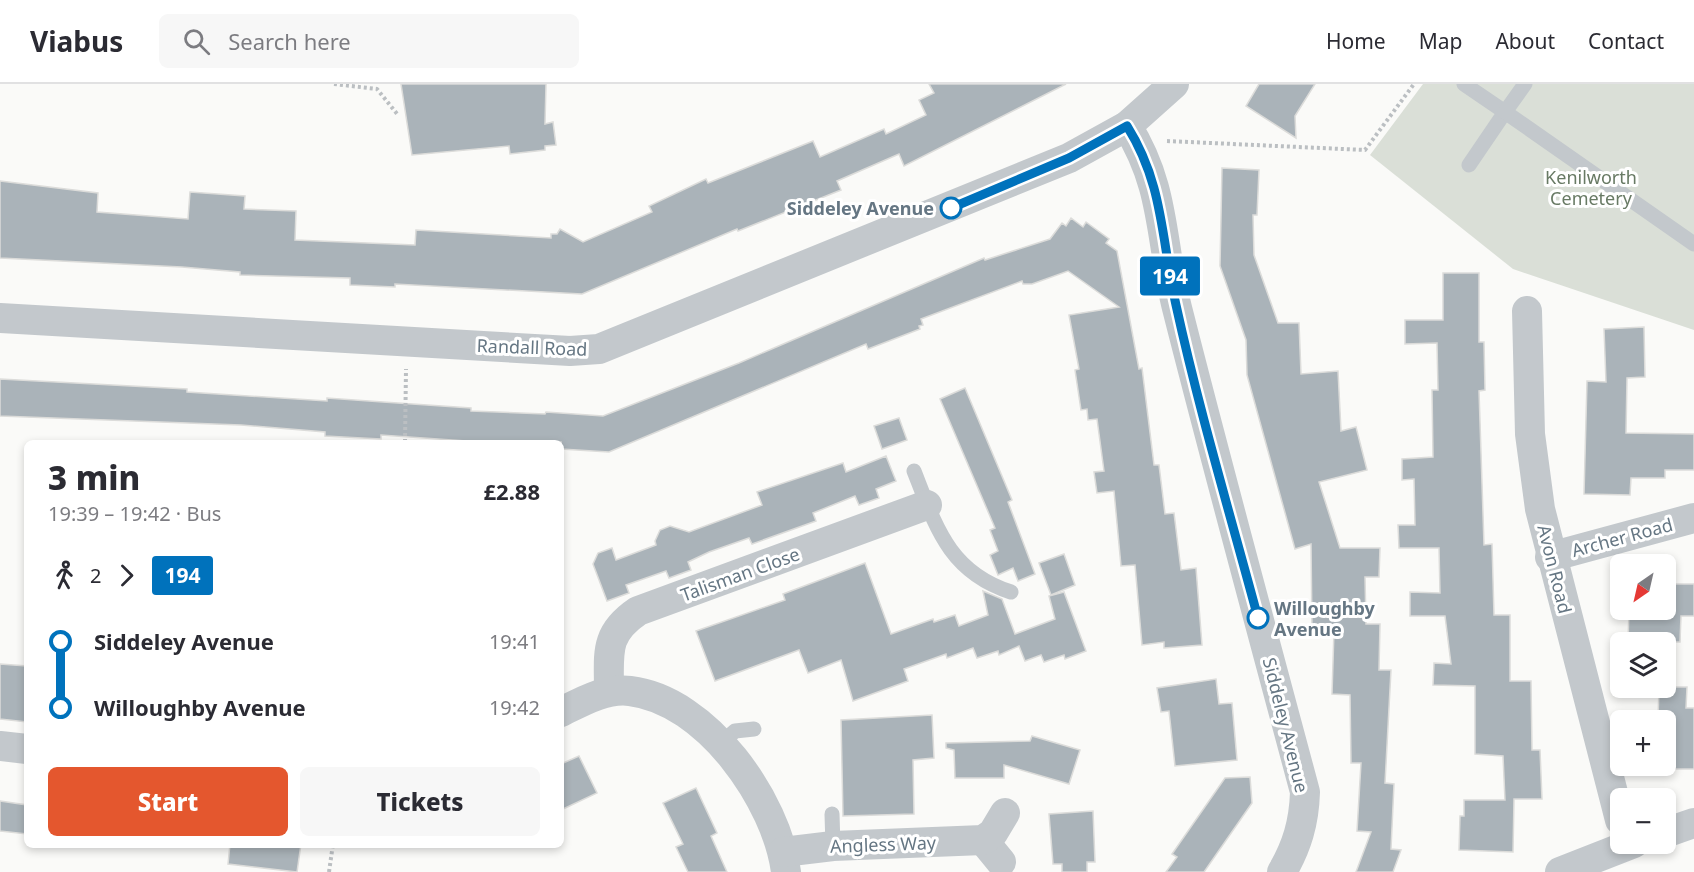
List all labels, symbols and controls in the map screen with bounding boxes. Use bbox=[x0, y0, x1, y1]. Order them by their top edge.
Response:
search box bbox=[159, 14, 579, 68]
text: Viabus bbox=[30, 22, 123, 60]
icon: search bbox=[180, 25, 213, 58]
text: Search here bbox=[228, 26, 351, 56]
text: Home bbox=[1326, 27, 1386, 55]
text: Map bbox=[1419, 27, 1462, 55]
text: About bbox=[1495, 27, 1555, 55]
text: Contact bbox=[1588, 27, 1664, 55]
park label: Kenilworth Cemetery bbox=[1545, 165, 1637, 210]
place label: Siddeley Avenue bbox=[787, 196, 934, 220]
marker: Siddeley Avenue bbox=[940, 197, 962, 219]
line badge: 194 bbox=[1136, 256, 1204, 296]
text: 194 bbox=[1152, 262, 1188, 290]
street label: Randall Road bbox=[476, 333, 588, 361]
text: 3 min bbox=[48, 455, 140, 500]
text: £2.88 bbox=[483, 476, 540, 506]
text: 19:39 – 19:42 · Bus bbox=[48, 500, 221, 527]
street label: Archer Road bbox=[1569, 512, 1675, 562]
street label: Avon Road bbox=[1532, 522, 1578, 616]
street label: Talisman Close bbox=[677, 541, 803, 607]
north arrow bbox=[1610, 554, 1676, 620]
map controls bbox=[1610, 554, 1676, 854]
icon: walk bbox=[48, 559, 81, 592]
icon: forward bbox=[110, 559, 143, 592]
text: 194 bbox=[164, 561, 201, 589]
text: 2 bbox=[90, 562, 101, 589]
place label: Willoughby Avenue bbox=[1274, 596, 1376, 641]
marker: Willoughby Avenue bbox=[1247, 607, 1269, 629]
text: Siddeley Avenue bbox=[94, 626, 274, 656]
text: 19:41 bbox=[489, 628, 540, 655]
button: layers bbox=[1610, 632, 1676, 698]
street label: Siddeley Avenue bbox=[1258, 655, 1314, 795]
text: Willoughby Avenue bbox=[94, 692, 306, 722]
text: 19:42 bbox=[489, 694, 540, 721]
button: + bbox=[1610, 710, 1676, 776]
button: Start bbox=[48, 767, 288, 836]
button: Tickets bbox=[300, 767, 540, 836]
button: − bbox=[1610, 788, 1676, 854]
street label: Angless Way bbox=[830, 830, 937, 858]

